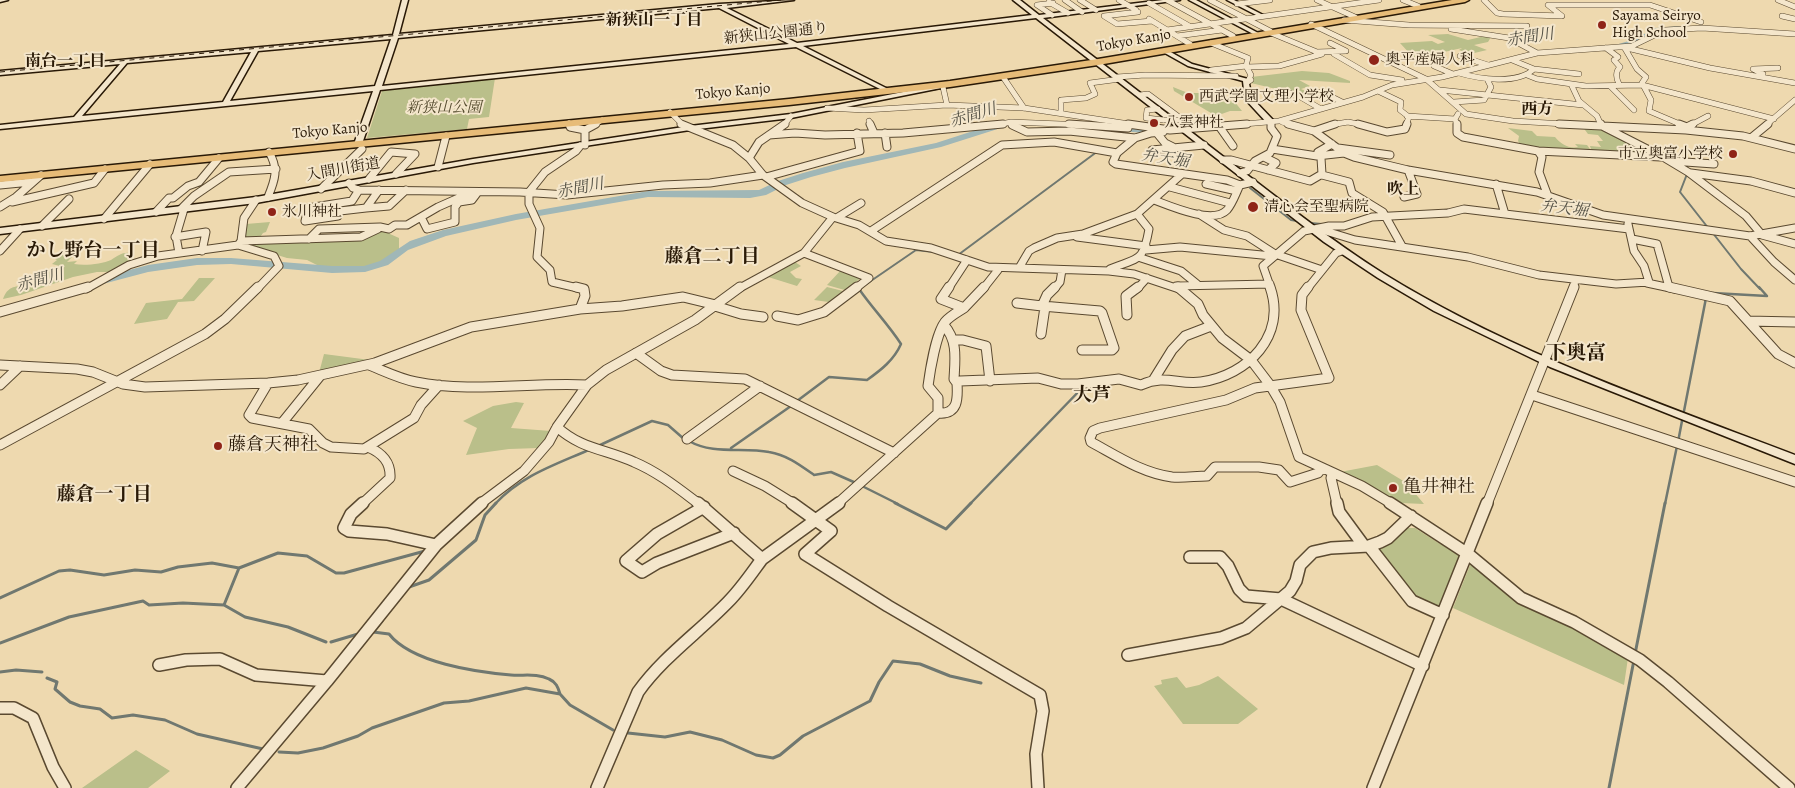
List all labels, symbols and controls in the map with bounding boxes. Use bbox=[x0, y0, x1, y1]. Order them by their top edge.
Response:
place label: Sayama Seiryo High School bbox=[1612, 7, 1701, 42]
district label: 新狭山一丁目 bbox=[606, 11, 702, 31]
marker: Sayama Seiryo High School bbox=[1596, 19, 1608, 31]
street label: 新狭山公園通り bbox=[723, 20, 829, 48]
water label: 赤間川 bbox=[1505, 25, 1555, 51]
street label: Tokyo Kanjo bbox=[1096, 26, 1172, 56]
place label: 奥平産婦人科 bbox=[1385, 51, 1475, 69]
district label: 南台一丁目 bbox=[25, 52, 105, 72]
marker: 奥平産婦人科 bbox=[1367, 53, 1381, 67]
street label: Tokyo Kanjo bbox=[695, 80, 771, 104]
place label: 西武学園文理小学校 bbox=[1199, 88, 1334, 106]
marker: 西武学園文理小学校 bbox=[1183, 91, 1195, 103]
park label: 新狭山公園 bbox=[407, 99, 481, 117]
water label: 赤間川 bbox=[947, 100, 999, 132]
district label: 西方 bbox=[1521, 100, 1553, 120]
place label: 八雲神社 bbox=[1164, 114, 1224, 132]
marker: 八雲神社 bbox=[1148, 117, 1160, 129]
street label: Tokyo Kanjo bbox=[292, 119, 368, 143]
place label: 市立奥富小学校 bbox=[1618, 145, 1723, 163]
water label: 弁天堀 bbox=[1140, 146, 1190, 172]
marker: 市立奥富小学校 bbox=[1727, 148, 1739, 160]
street label: 入間川街道 bbox=[305, 155, 381, 185]
water label: 赤間川 bbox=[555, 175, 605, 203]
district label: 吹上 bbox=[1387, 180, 1419, 200]
water label: 弁天堀 bbox=[1539, 197, 1589, 221]
place label: 清心会至聖病院 bbox=[1264, 198, 1369, 216]
marker: 清心会至聖病院 bbox=[1246, 200, 1260, 214]
place label: 氷川神社 bbox=[282, 203, 342, 221]
marker: 氷川神社 bbox=[266, 206, 278, 218]
district label: かし野台一丁目 bbox=[27, 240, 159, 262]
district label: 藤倉二丁目 bbox=[665, 246, 759, 268]
water label: 赤間川 bbox=[14, 266, 66, 296]
district label: 下奥富 bbox=[1546, 342, 1606, 366]
district label: 大芦 bbox=[1073, 385, 1111, 407]
place label: 藤倉天神社 bbox=[228, 435, 318, 457]
marker: 藤倉天神社 bbox=[212, 440, 224, 452]
place label: 亀井神社 bbox=[1403, 477, 1475, 499]
marker: 亀井神社 bbox=[1387, 482, 1399, 494]
district label: 藤倉一丁目 bbox=[57, 484, 151, 506]

